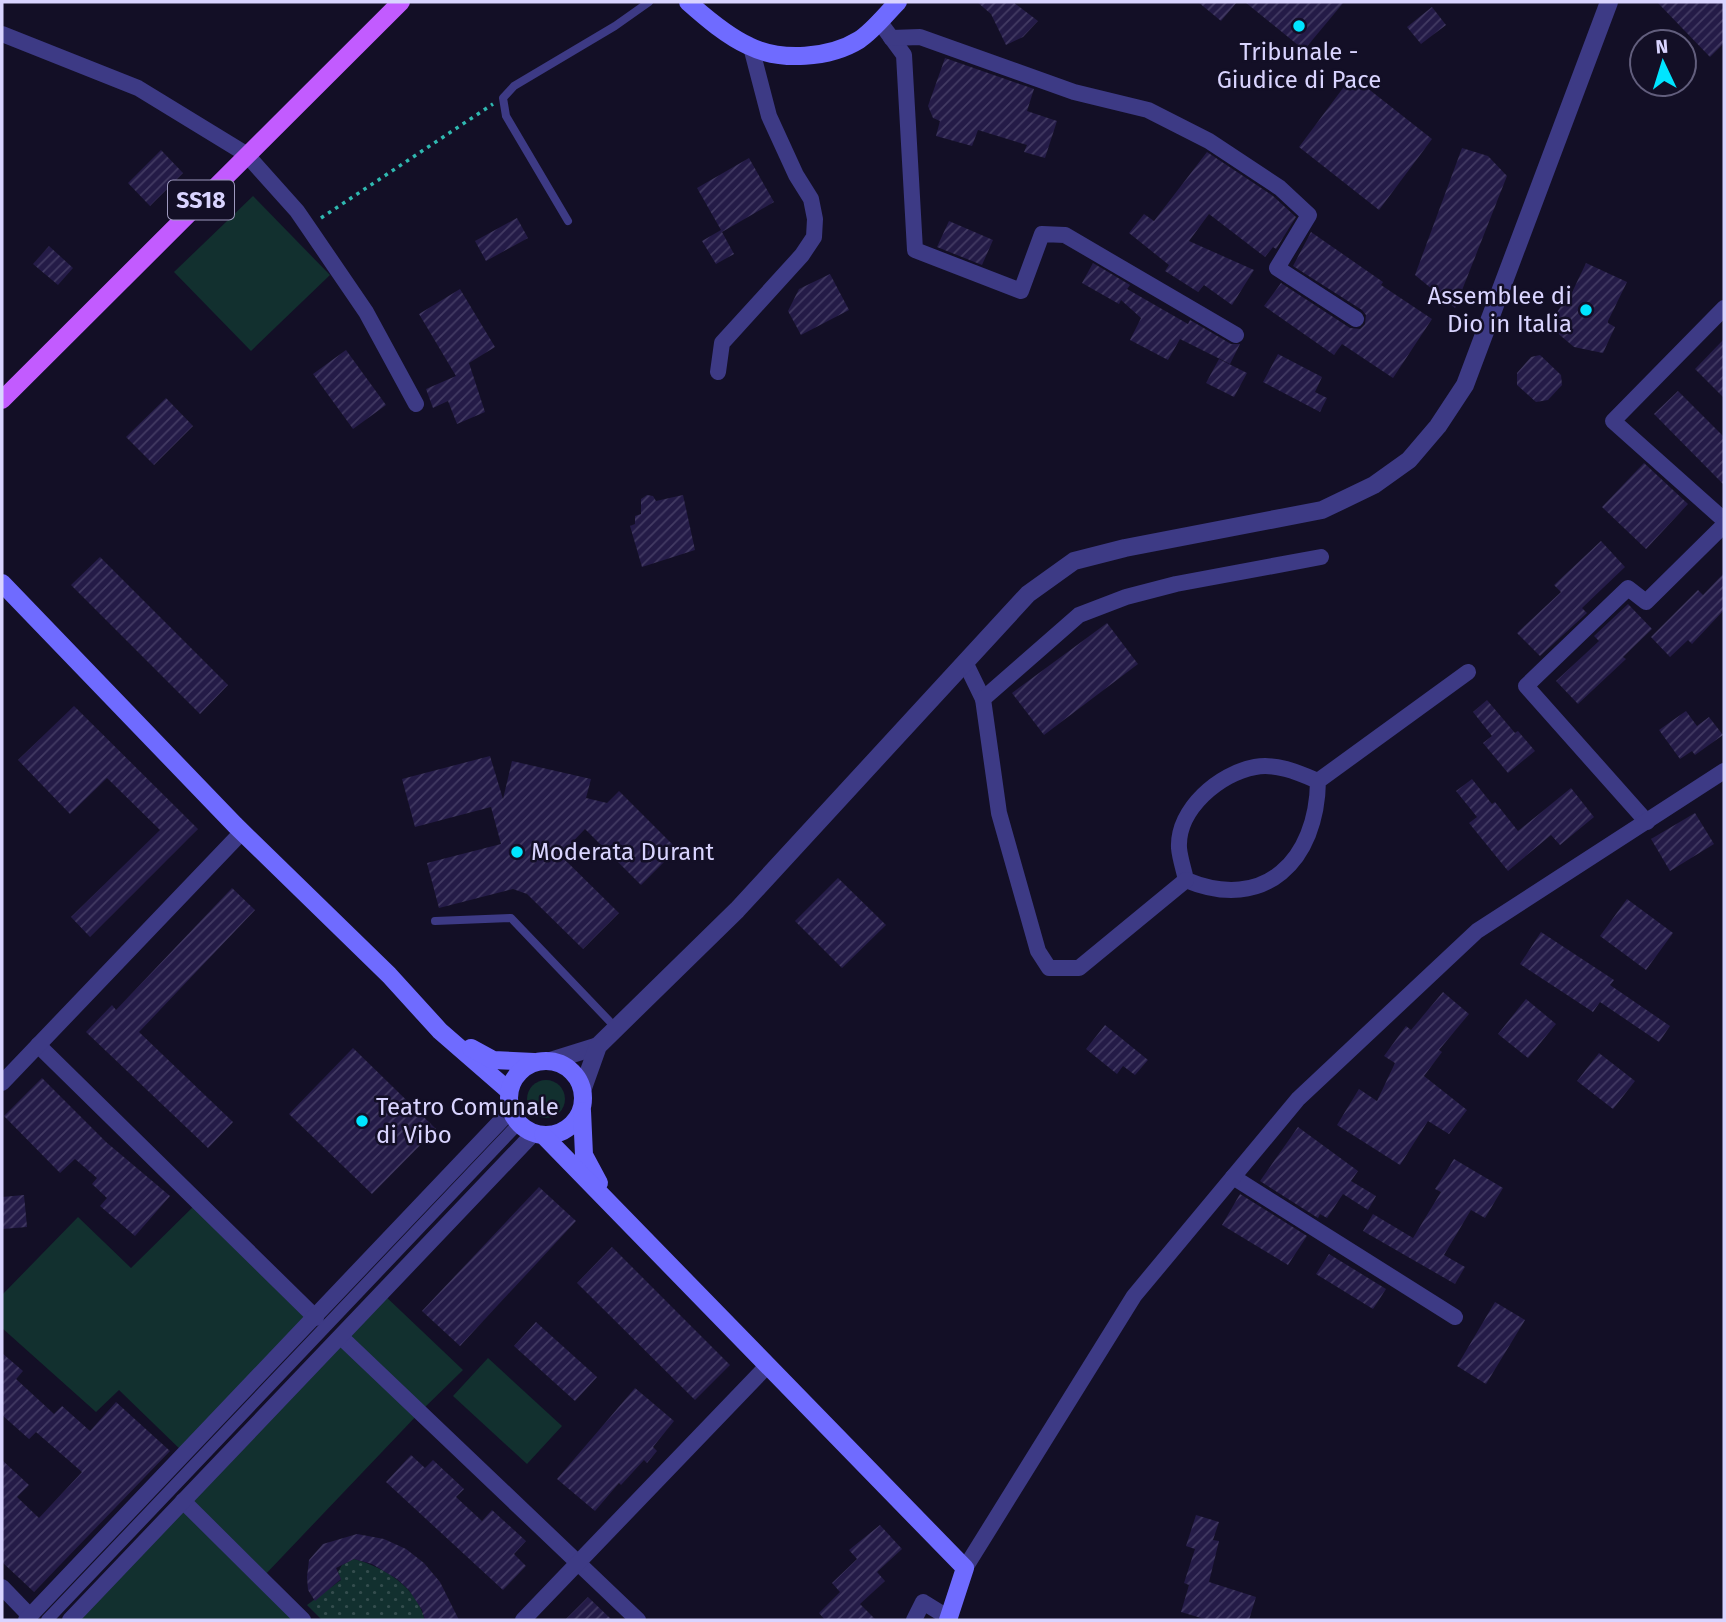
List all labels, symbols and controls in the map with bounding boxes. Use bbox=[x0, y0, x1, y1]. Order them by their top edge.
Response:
marker: Tribunale - Giudice di Pace bbox=[1291, 18, 1307, 34]
north arrow bbox=[1628, 28, 1698, 98]
text: N bbox=[1655, 35, 1669, 58]
place label: Tribunale - Giudice di Pace bbox=[1217, 38, 1381, 94]
road number: SS18 bbox=[168, 181, 234, 220]
place label: Assemblee di Dio in Italia bbox=[1428, 282, 1572, 338]
marker: Assemblee di Dio in Italia bbox=[1578, 302, 1594, 318]
place label: Moderata Durant bbox=[531, 838, 714, 866]
marker: Moderata Durant bbox=[509, 844, 525, 860]
place label: Teatro Comunale di Vibo bbox=[376, 1093, 559, 1149]
marker: Teatro Comunale di Vibo bbox=[354, 1113, 370, 1129]

